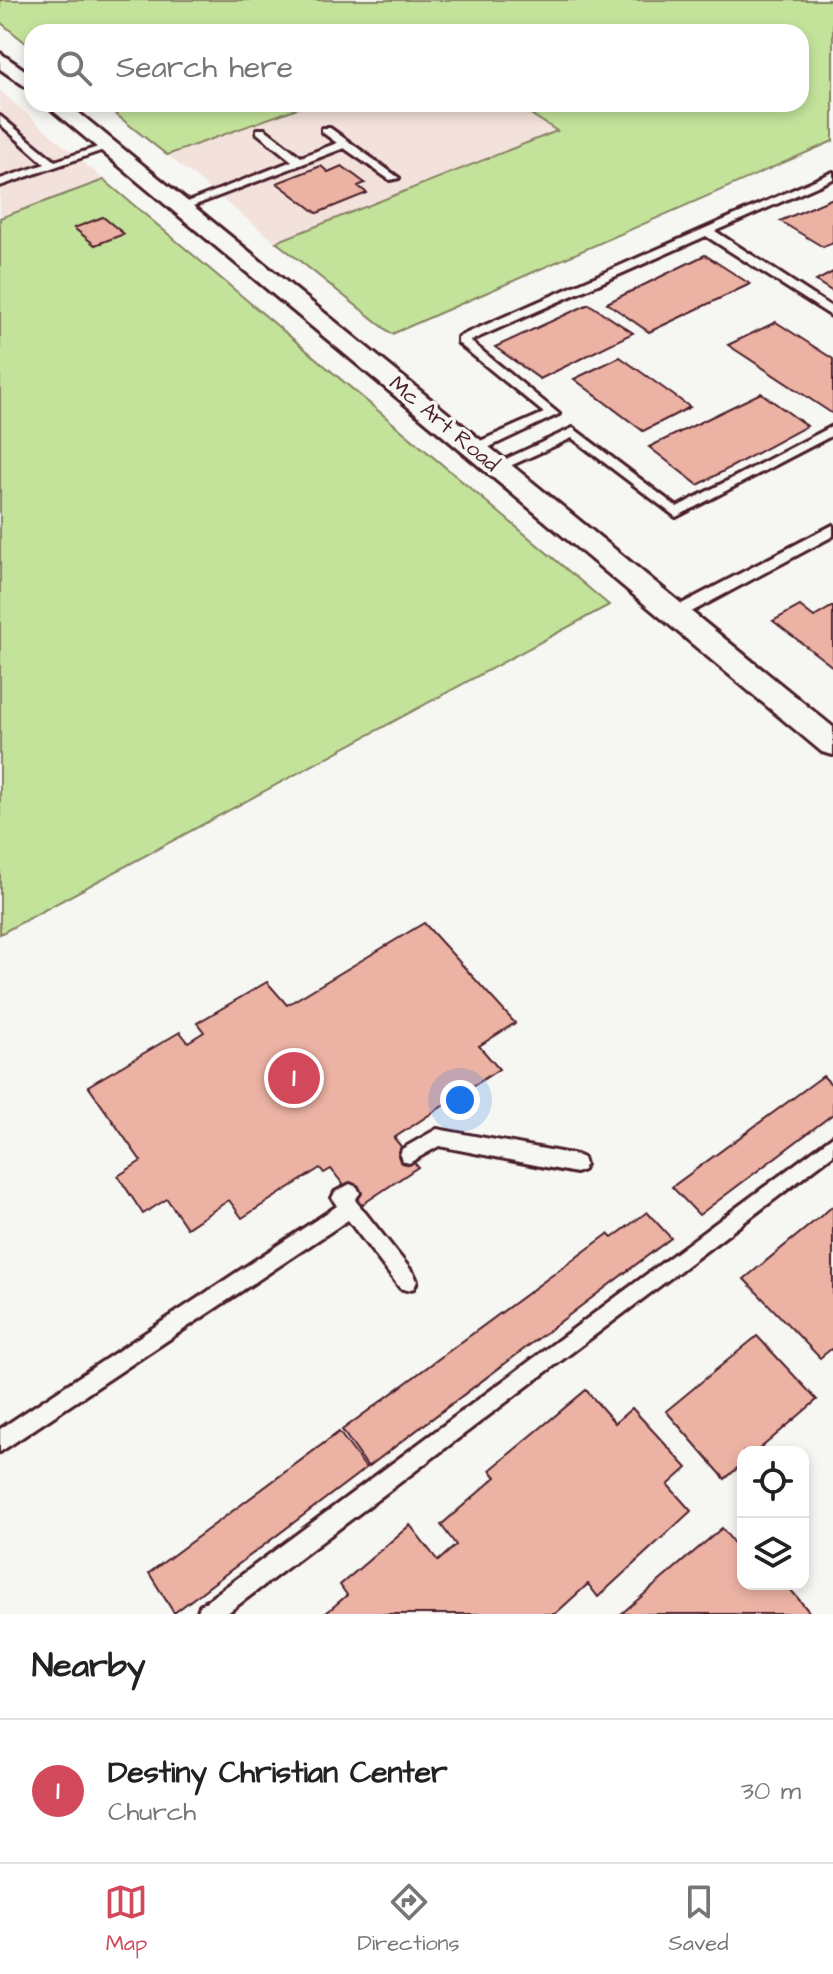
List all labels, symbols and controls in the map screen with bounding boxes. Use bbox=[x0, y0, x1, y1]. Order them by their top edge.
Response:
search box bbox=[24, 24, 809, 112]
icon: search bbox=[52, 46, 96, 90]
text: Search here bbox=[116, 47, 293, 89]
street label: Mc Art Road bbox=[382, 369, 506, 479]
pin: 1 bbox=[268, 1048, 320, 1108]
your location bbox=[440, 1080, 480, 1120]
map controls bbox=[737, 1446, 809, 1590]
button: locate bbox=[737, 1446, 809, 1518]
button: layers bbox=[737, 1518, 809, 1590]
text: Nearby bbox=[32, 1642, 146, 1690]
text: Destiny Christian Center bbox=[108, 1752, 447, 1794]
text: 1 bbox=[56, 1773, 60, 1809]
text: 30 m bbox=[741, 1773, 801, 1809]
text: Church bbox=[108, 1794, 196, 1830]
tab: Map bbox=[104, 1880, 148, 1959]
tab: Directions bbox=[357, 1880, 460, 1959]
tab: Saved bbox=[669, 1880, 729, 1959]

